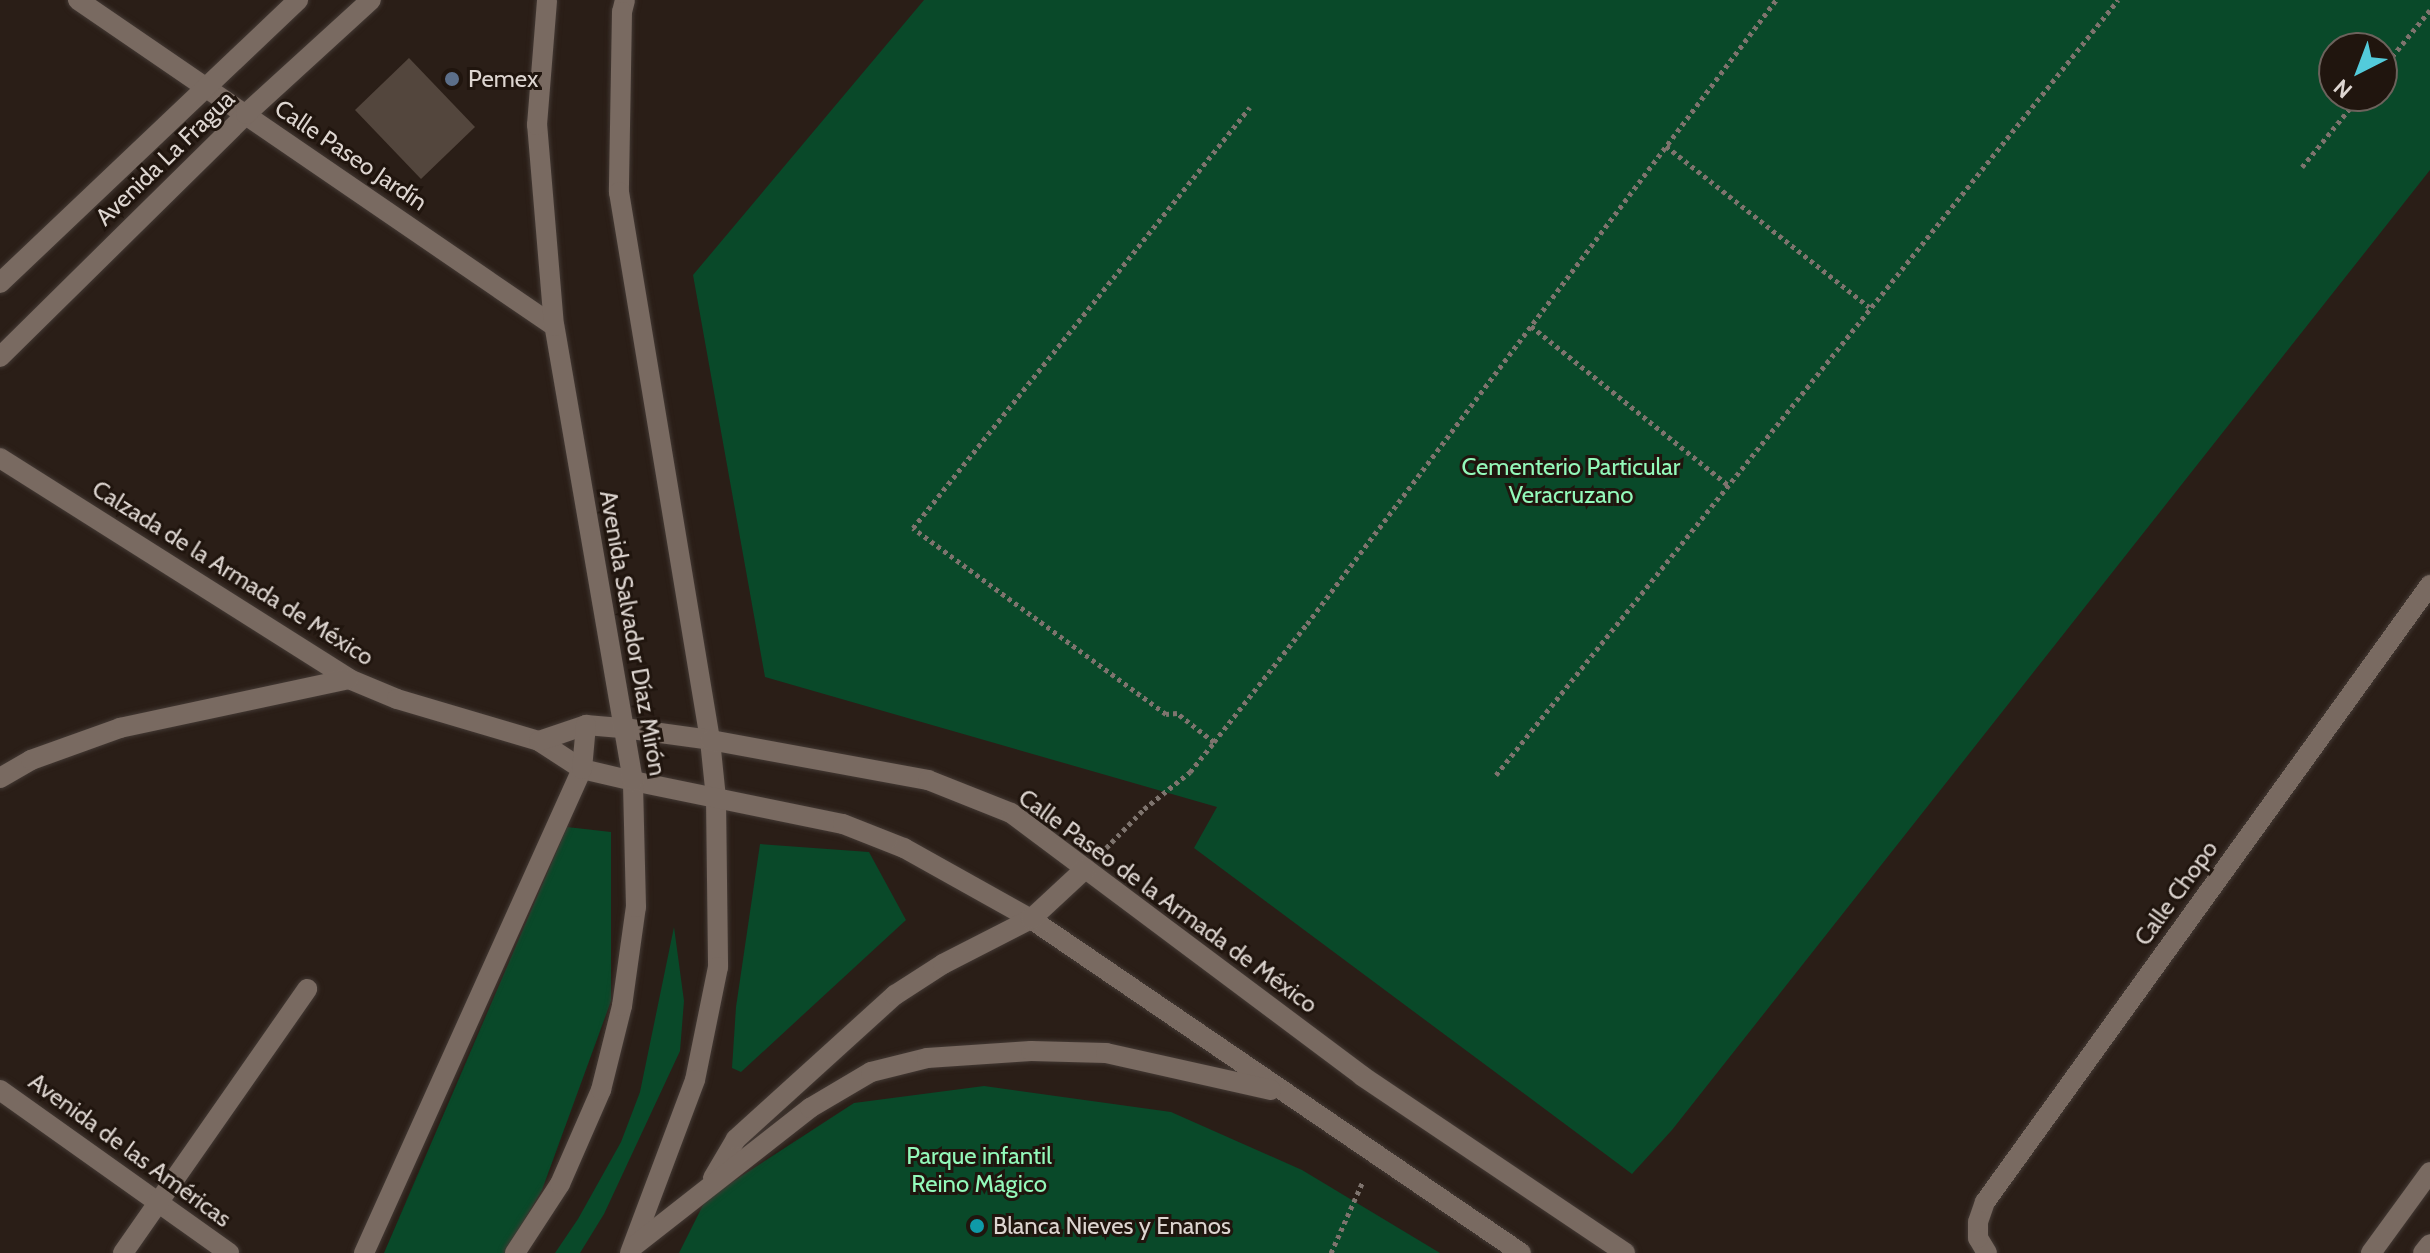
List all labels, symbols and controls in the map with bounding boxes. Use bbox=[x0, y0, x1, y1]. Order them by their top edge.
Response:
north arrow bbox=[2318, 32, 2398, 112]
place label: Pemex bbox=[468, 65, 538, 93]
marker: Pemex bbox=[443, 70, 461, 88]
text: N bbox=[2328, 73, 2358, 104]
street label: Avenida La Fragua bbox=[90, 84, 240, 232]
street label: Calle Paseo Jardín bbox=[269, 93, 433, 217]
park label: Cementerio Particular Veracruzano bbox=[1462, 453, 1680, 509]
street label: Calzada de la Armada de México bbox=[87, 474, 379, 672]
street label: Avenida Salvador Díaz Mirón bbox=[594, 488, 672, 778]
street label: Calle Paseo de la Armada de México bbox=[1013, 783, 1323, 1019]
street label: Calle Chopo bbox=[2128, 835, 2224, 951]
street label: Avenida de las Américas bbox=[23, 1067, 237, 1233]
park label: Parque infantil Reino Mágico bbox=[906, 1142, 1052, 1198]
place label: Blanca Nieves y Enanos bbox=[993, 1212, 1231, 1240]
marker: Blanca Nieves y Enanos bbox=[968, 1217, 986, 1235]

